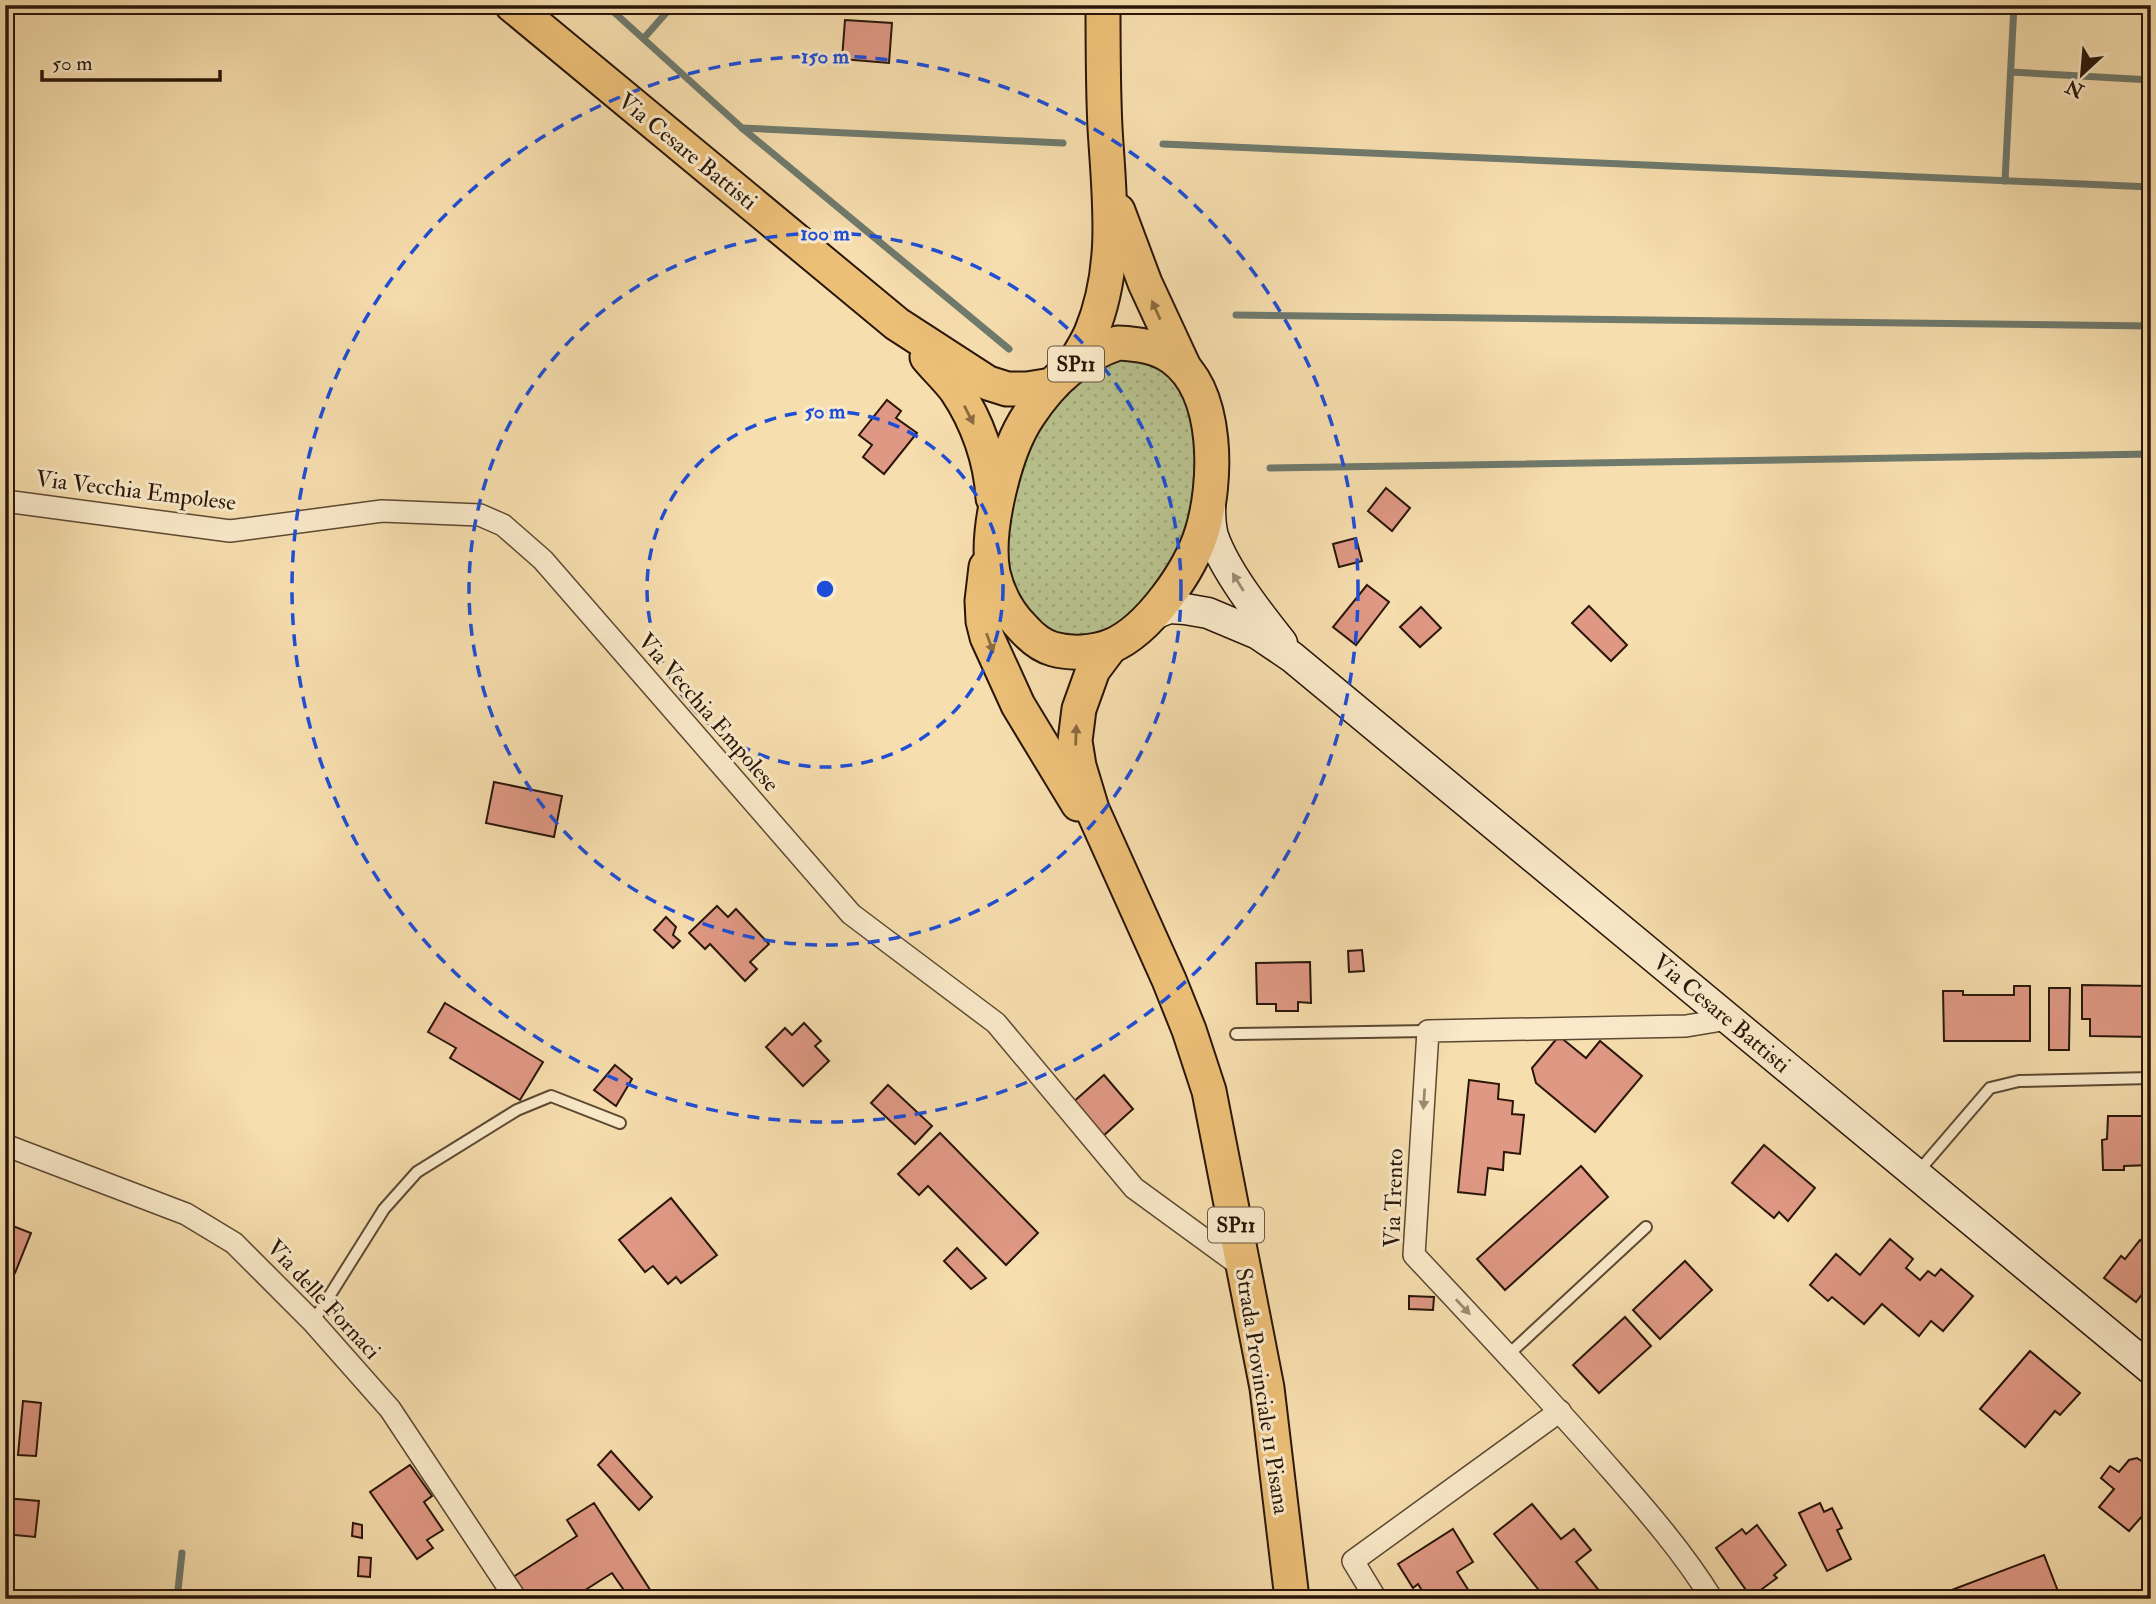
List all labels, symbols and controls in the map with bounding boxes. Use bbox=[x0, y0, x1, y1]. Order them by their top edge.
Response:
scale bar bbox=[42, 38, 220, 82]
north arrow bbox=[2048, 38, 2118, 108]
text: 150 m bbox=[801, 43, 850, 70]
text: 50 m bbox=[52, 50, 93, 77]
text: N bbox=[2061, 73, 2089, 103]
street label: Via Cesare Battisti bbox=[612, 87, 763, 216]
text: 100 m bbox=[800, 220, 851, 247]
one-way arrow bbox=[1150, 300, 1162, 320]
road number: SP11 bbox=[1048, 346, 1104, 382]
text: 50 m bbox=[805, 398, 846, 425]
one-way arrow bbox=[964, 405, 975, 425]
street label: Via Vecchia Empolese bbox=[34, 464, 238, 518]
one-way arrow bbox=[1232, 572, 1245, 591]
centre of rings bbox=[813, 577, 837, 601]
street label: Via Vecchia Empolese bbox=[631, 627, 786, 799]
one-way arrow bbox=[985, 633, 996, 654]
one-way arrow bbox=[1071, 723, 1082, 745]
street label: Via Cesare Battisti bbox=[1647, 948, 1796, 1079]
one-way arrow bbox=[1418, 1088, 1429, 1110]
street label: Via Trento bbox=[1377, 1148, 1410, 1248]
road number: SP11 bbox=[1208, 1208, 1264, 1242]
street label: Via delle Fornaci bbox=[261, 1233, 387, 1366]
street label: Strada Provinciale 11 Pisana bbox=[1229, 1266, 1296, 1517]
one-way arrow bbox=[1454, 1298, 1470, 1315]

